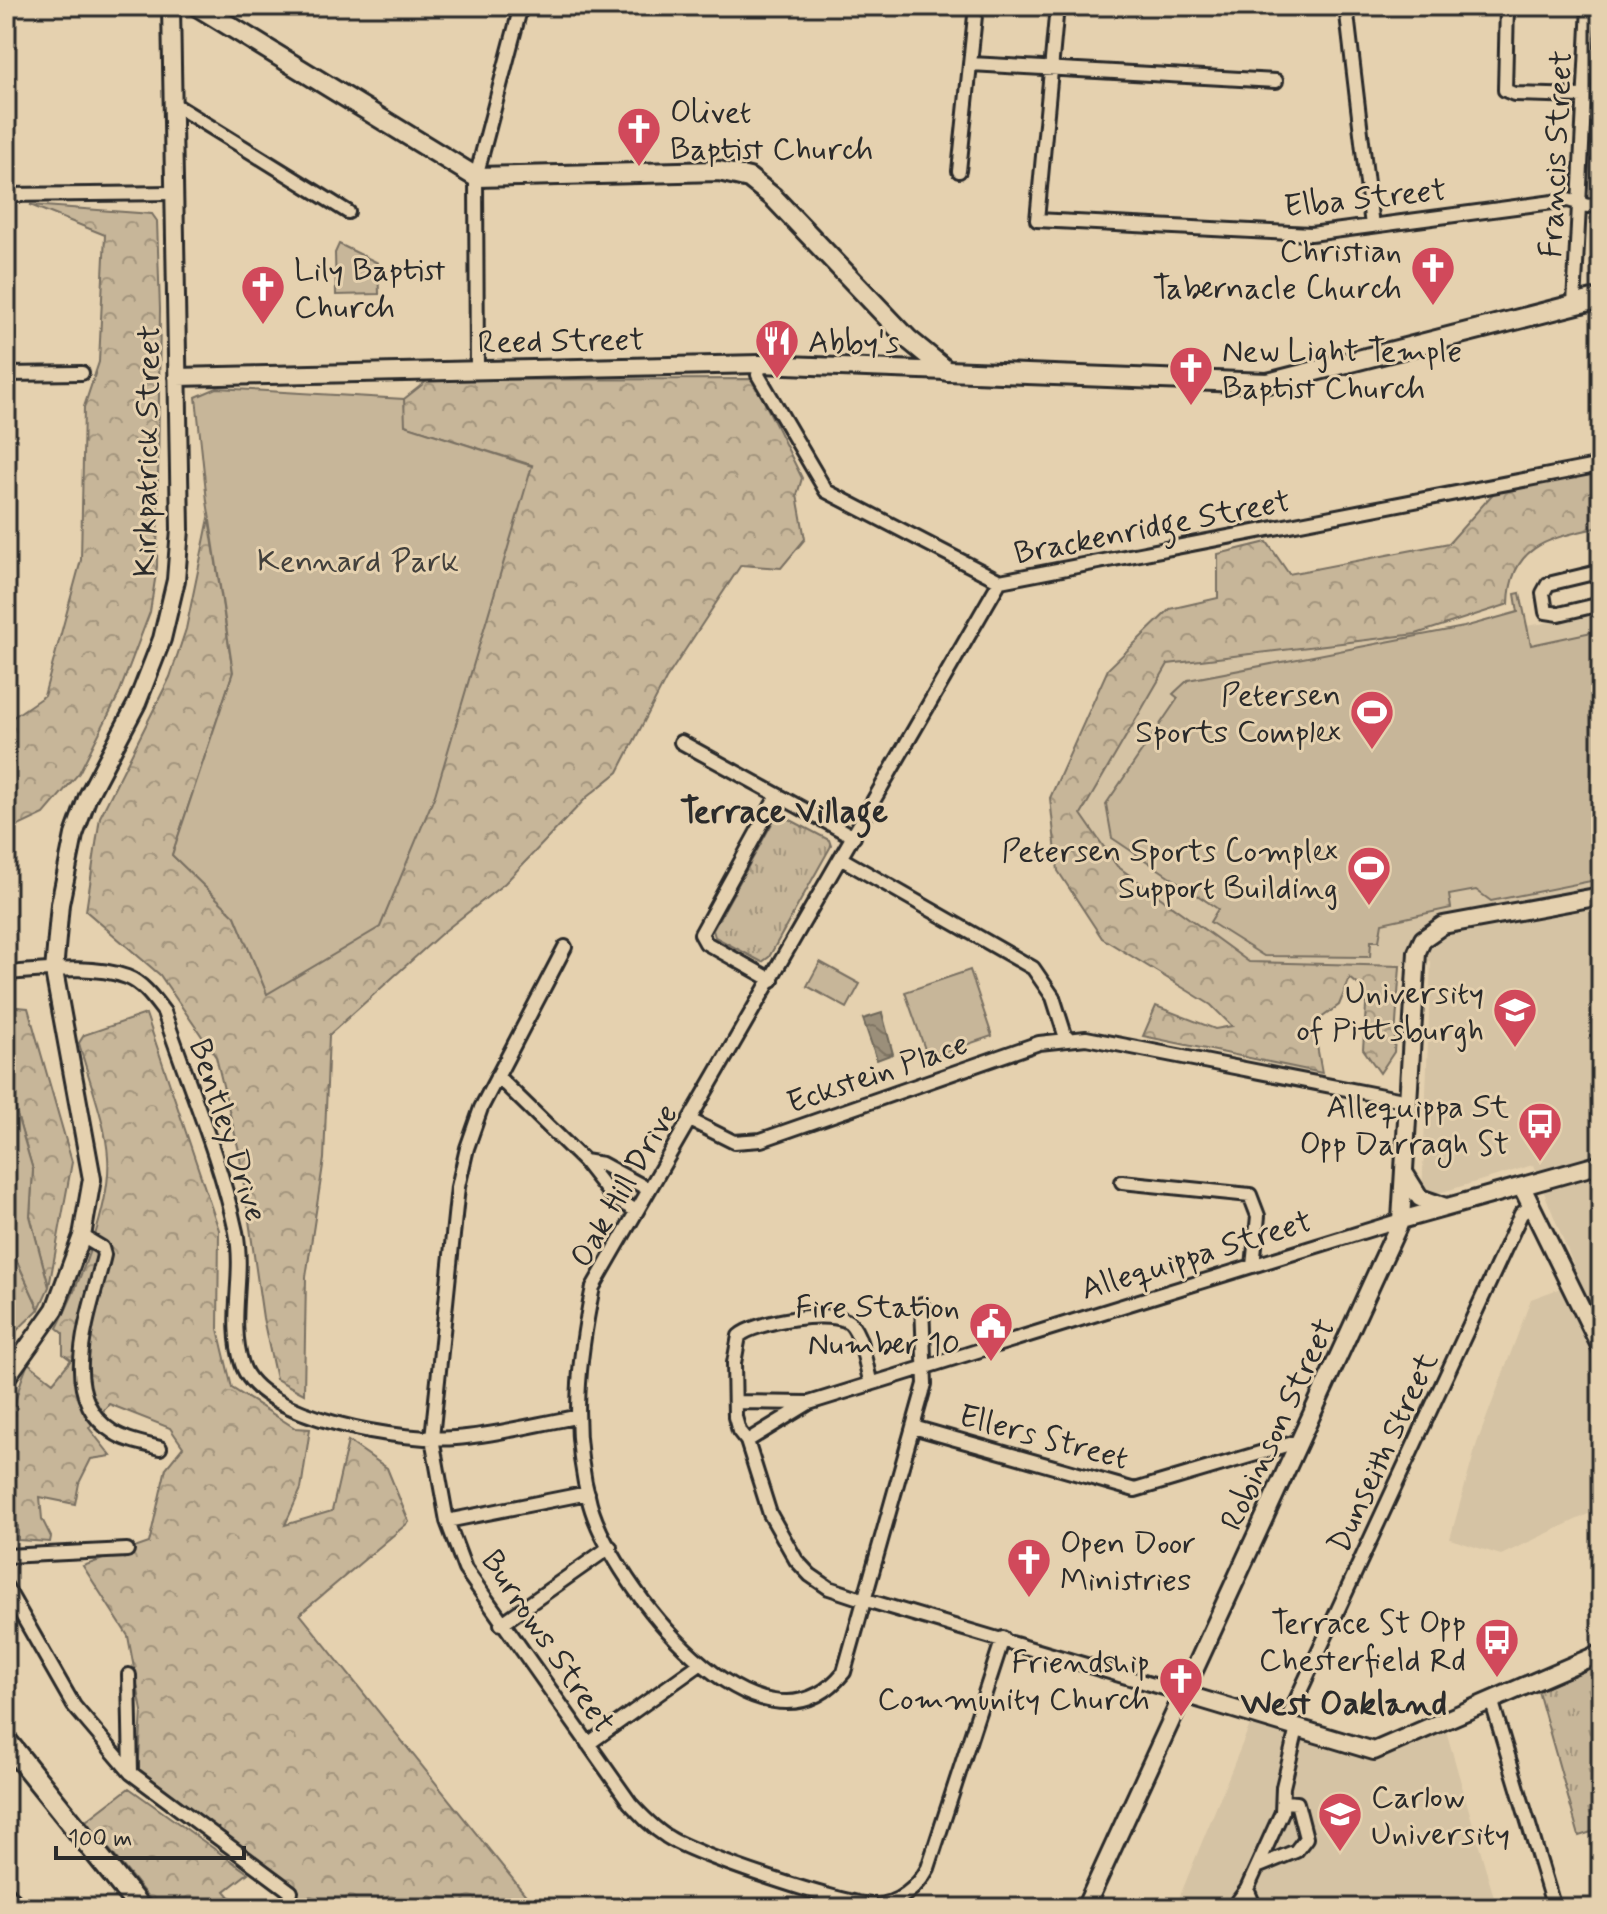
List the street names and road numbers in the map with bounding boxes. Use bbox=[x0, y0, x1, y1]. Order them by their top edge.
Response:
street label: Francis Street bbox=[1531, 49, 1583, 259]
street label: Elba Street bbox=[1282, 170, 1448, 228]
street label: Reed Street bbox=[477, 320, 645, 364]
street label: Kirkpatrick Street bbox=[125, 325, 171, 577]
street label: Brackenridge Street bbox=[1011, 481, 1295, 578]
street label: Eckstein Place bbox=[781, 1023, 974, 1125]
street label: Bentley Drive bbox=[178, 1034, 276, 1228]
street label: Oak Hill Drive bbox=[561, 1097, 688, 1275]
street label: Allequippa Street bbox=[1076, 1201, 1317, 1311]
street label: Robinson Street bbox=[1211, 1312, 1346, 1538]
street label: Dunseith Street bbox=[1319, 1345, 1449, 1560]
street label: Ellers Street bbox=[954, 1395, 1133, 1481]
street label: Burrows Street bbox=[470, 1542, 624, 1742]

